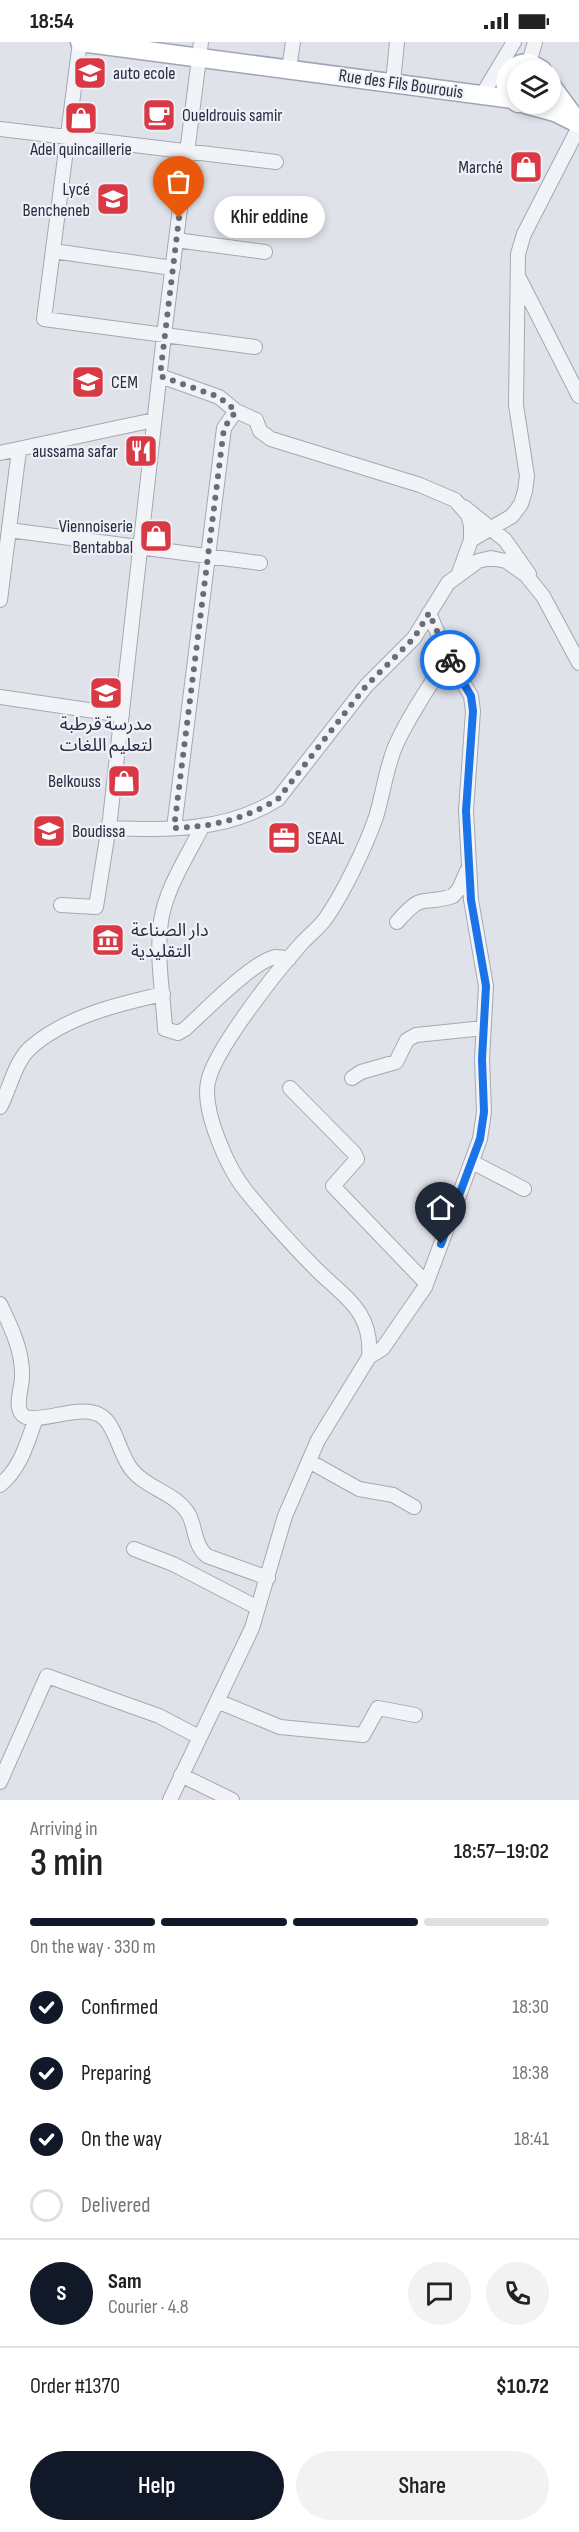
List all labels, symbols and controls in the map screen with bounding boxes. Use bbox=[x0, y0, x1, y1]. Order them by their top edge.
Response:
text: 18:54 bbox=[30, 8, 74, 35]
school or university icon: auto ecole bbox=[72, 55, 108, 91]
map controls bbox=[507, 60, 561, 114]
button: layers bbox=[507, 60, 561, 114]
place label: auto ecole bbox=[113, 63, 176, 84]
street label: Rue des Fils Bourouis bbox=[337, 65, 465, 103]
cafe icon: Oueldrouis samir bbox=[141, 97, 177, 133]
shop icon: Adel quincaillerie bbox=[63, 100, 99, 136]
place label: Oueldrouis samir bbox=[182, 105, 282, 126]
place label: Adel quincaillerie bbox=[29, 139, 132, 160]
shop icon: Marché bbox=[508, 149, 544, 185]
pin bbox=[153, 156, 204, 218]
place label: Marché bbox=[458, 157, 503, 178]
icon: bag bbox=[162, 165, 195, 198]
place label: Lycé Bencheneb bbox=[23, 179, 90, 221]
school or university icon: Lycé Bencheneb bbox=[95, 181, 131, 217]
callout: Khir eddine bbox=[215, 197, 326, 239]
text: Khir eddine bbox=[231, 205, 308, 229]
school or university icon: CEM bbox=[70, 364, 106, 400]
place label: CEM bbox=[111, 372, 138, 393]
restaurant icon: aussama safar bbox=[123, 433, 159, 469]
place label: aussama safar bbox=[32, 441, 118, 462]
place label: Viennoiserie Bentabbal bbox=[59, 516, 133, 558]
shop icon: Viennoiserie Bentabbal bbox=[138, 518, 174, 554]
courier bbox=[420, 630, 480, 690]
icon: bike bbox=[434, 644, 467, 677]
school or university icon: مدرسة قرطبة لتعليم اللغات bbox=[88, 675, 124, 711]
place label: مدرسة قرطبة لتعليم اللغات bbox=[60, 714, 152, 758]
shop icon: Belkouss bbox=[106, 763, 142, 799]
place label: Belkouss bbox=[48, 771, 101, 792]
school or university icon: Boudissa bbox=[31, 813, 67, 849]
office icon: SEAAL bbox=[266, 820, 302, 856]
place label: Boudissa bbox=[72, 821, 126, 842]
place label: SEAAL bbox=[307, 828, 345, 849]
place label: دار الصناعة التقليدية bbox=[131, 920, 209, 962]
museum icon: دار الصناعة التقليدية bbox=[90, 922, 126, 958]
pin bbox=[415, 1182, 466, 1244]
icon: home bbox=[424, 1191, 457, 1224]
text: Arriving in bbox=[30, 1817, 98, 1841]
text: 18:57–19:02 bbox=[454, 1838, 549, 1865]
text: 3 min bbox=[30, 1840, 103, 1887]
text: On the way · 330 m bbox=[30, 1935, 156, 1959]
icon: check bbox=[30, 1991, 63, 2024]
text: Confirmed bbox=[81, 1994, 158, 2021]
text: 18:30 bbox=[512, 1995, 549, 2019]
icon: check bbox=[30, 2057, 63, 2090]
text: Preparing bbox=[81, 2060, 151, 2087]
text: 18:38 bbox=[512, 2061, 549, 2085]
icon: check bbox=[30, 2123, 63, 2156]
text: On the way bbox=[81, 2126, 162, 2153]
text: 18:41 bbox=[514, 2127, 549, 2151]
text: Delivered bbox=[81, 2192, 150, 2219]
button: chat bbox=[408, 2262, 471, 2325]
button: phone bbox=[486, 2262, 549, 2325]
text: Sam bbox=[108, 2268, 142, 2295]
text: S bbox=[57, 2280, 66, 2307]
text: Courier · 4.8 bbox=[108, 2295, 189, 2319]
text: Order #1370 bbox=[30, 2373, 120, 2400]
text: $10.72 bbox=[496, 2373, 549, 2400]
button: Help bbox=[30, 2451, 284, 2520]
button: Share bbox=[296, 2451, 549, 2520]

